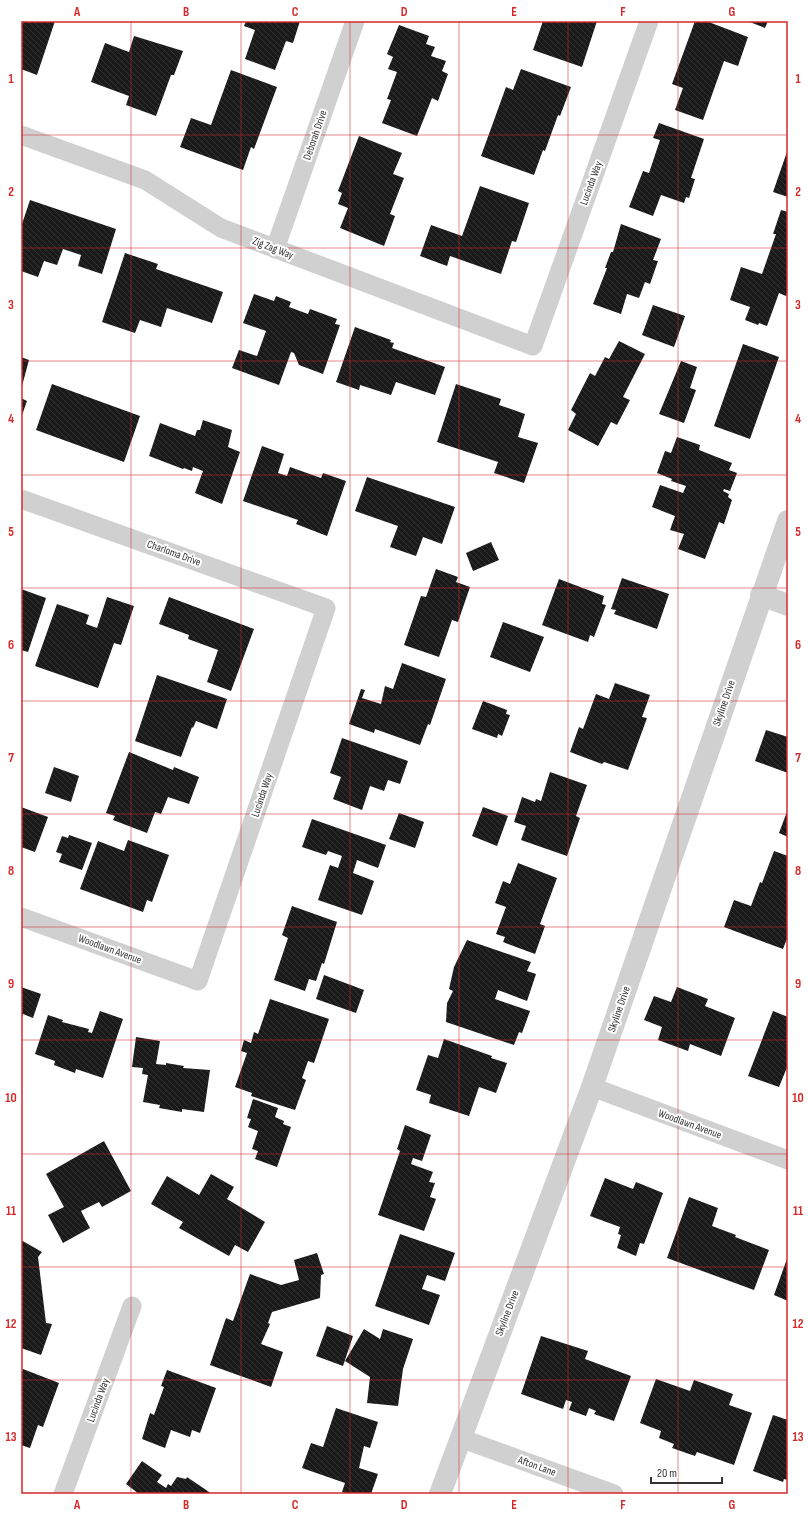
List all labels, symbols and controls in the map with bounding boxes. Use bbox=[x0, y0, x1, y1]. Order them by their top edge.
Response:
text: A bbox=[73, 4, 81, 20]
text: B bbox=[183, 4, 189, 20]
text: C bbox=[292, 4, 299, 20]
text: D bbox=[401, 4, 408, 20]
text: E bbox=[511, 4, 517, 20]
text: F bbox=[620, 4, 626, 20]
text: G bbox=[729, 4, 736, 20]
text: 1 bbox=[8, 71, 14, 87]
text: 1 bbox=[795, 71, 801, 87]
street label: Deborah Drive bbox=[300, 108, 330, 162]
street label: Lucinda Way bbox=[577, 159, 605, 207]
text: 2 bbox=[8, 184, 14, 200]
text: 2 bbox=[795, 184, 801, 200]
street label: Zig Zag Way bbox=[251, 234, 296, 262]
text: 3 bbox=[8, 297, 14, 313]
text: 3 bbox=[795, 297, 801, 313]
text: 4 bbox=[8, 411, 14, 427]
text: 4 bbox=[795, 411, 801, 427]
text: 5 bbox=[8, 524, 14, 540]
text: 5 bbox=[795, 524, 801, 540]
street label: Charloma Drive bbox=[145, 537, 203, 569]
text: 6 bbox=[8, 637, 14, 653]
text: 6 bbox=[795, 637, 801, 653]
street label: Skyline Drive bbox=[710, 678, 738, 728]
text: 7 bbox=[8, 750, 14, 766]
text: 7 bbox=[795, 750, 801, 766]
street label: Lucinda Way bbox=[248, 771, 276, 819]
text: 8 bbox=[8, 863, 14, 879]
text: 8 bbox=[795, 863, 801, 879]
street label: Woodlawn Avenue bbox=[77, 932, 143, 966]
text: 9 bbox=[8, 976, 14, 992]
text: 9 bbox=[795, 976, 801, 992]
street label: Skyline Drive bbox=[605, 984, 633, 1034]
text: 10 bbox=[5, 1090, 17, 1106]
text: 10 bbox=[792, 1090, 804, 1106]
street label: Woodlawn Avenue bbox=[657, 1107, 723, 1141]
text: 11 bbox=[6, 1203, 16, 1219]
text: 11 bbox=[793, 1203, 803, 1219]
street label: Skyline Drive bbox=[492, 1288, 522, 1338]
text: 12 bbox=[6, 1316, 17, 1332]
text: 12 bbox=[793, 1316, 804, 1332]
street label: Lucinda Way bbox=[84, 1376, 112, 1424]
text: 13 bbox=[6, 1429, 17, 1445]
text: 13 bbox=[793, 1429, 804, 1445]
street label: Afton Lane bbox=[515, 1453, 558, 1479]
scale bar bbox=[651, 1459, 722, 1485]
text: 20 m bbox=[657, 1466, 677, 1481]
text: A bbox=[73, 1497, 81, 1513]
text: B bbox=[183, 1497, 189, 1513]
text: C bbox=[292, 1497, 299, 1513]
text: D bbox=[401, 1497, 408, 1513]
text: E bbox=[511, 1497, 517, 1513]
text: F bbox=[620, 1497, 626, 1513]
text: G bbox=[729, 1497, 736, 1513]

